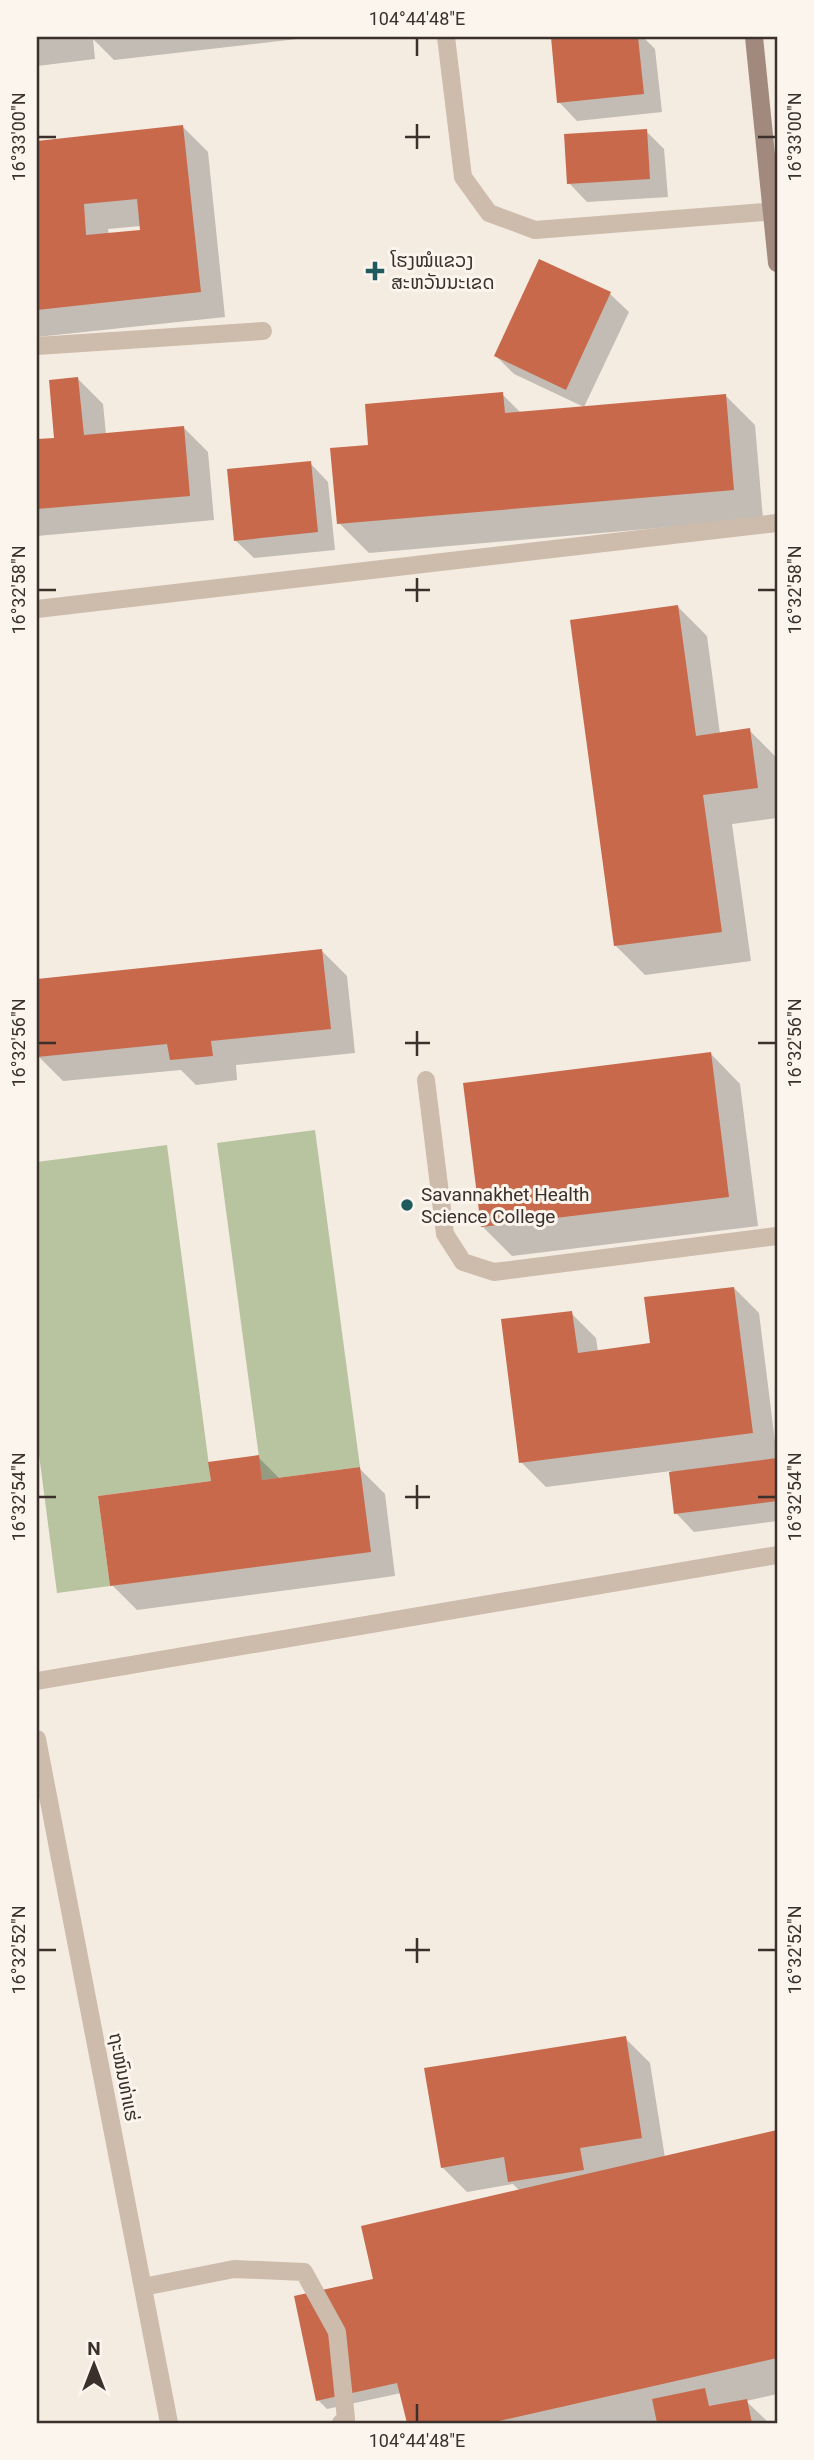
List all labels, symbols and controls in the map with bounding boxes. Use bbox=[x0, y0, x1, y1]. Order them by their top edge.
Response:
text: 104°44'48"E bbox=[369, 8, 465, 29]
text: 16°33'00"N bbox=[8, 92, 29, 182]
text: 16°33'00"N bbox=[784, 92, 805, 182]
place label: ໂຮງໝໍແຂວງ ສະຫວັນນະເຂດ bbox=[390, 249, 495, 294]
marker: ໂຮງໝໍແຂວງ ສະຫວັນນະເຂດ bbox=[365, 261, 385, 281]
text: 16°32'58"N bbox=[8, 545, 29, 635]
text: 16°32'58"N bbox=[784, 545, 805, 635]
text: 16°32'56"N bbox=[8, 998, 29, 1088]
text: 16°32'56"N bbox=[784, 998, 805, 1088]
place label: Savannakhet Health Science College bbox=[421, 1183, 590, 1228]
marker: Savannakhet Health Science College bbox=[399, 1197, 415, 1213]
text: 16°32'54"N bbox=[8, 1452, 29, 1542]
text: 16°32'54"N bbox=[784, 1452, 805, 1542]
text: 16°32'52"N bbox=[8, 1905, 29, 1995]
text: 16°32'52"N bbox=[784, 1905, 805, 1995]
street label: ຖະໜົນທ່າແຮ່ bbox=[104, 2030, 144, 2124]
north arrow bbox=[60, 2330, 130, 2400]
text: N bbox=[87, 2337, 101, 2360]
text: 104°44'48"E bbox=[369, 2430, 465, 2451]

